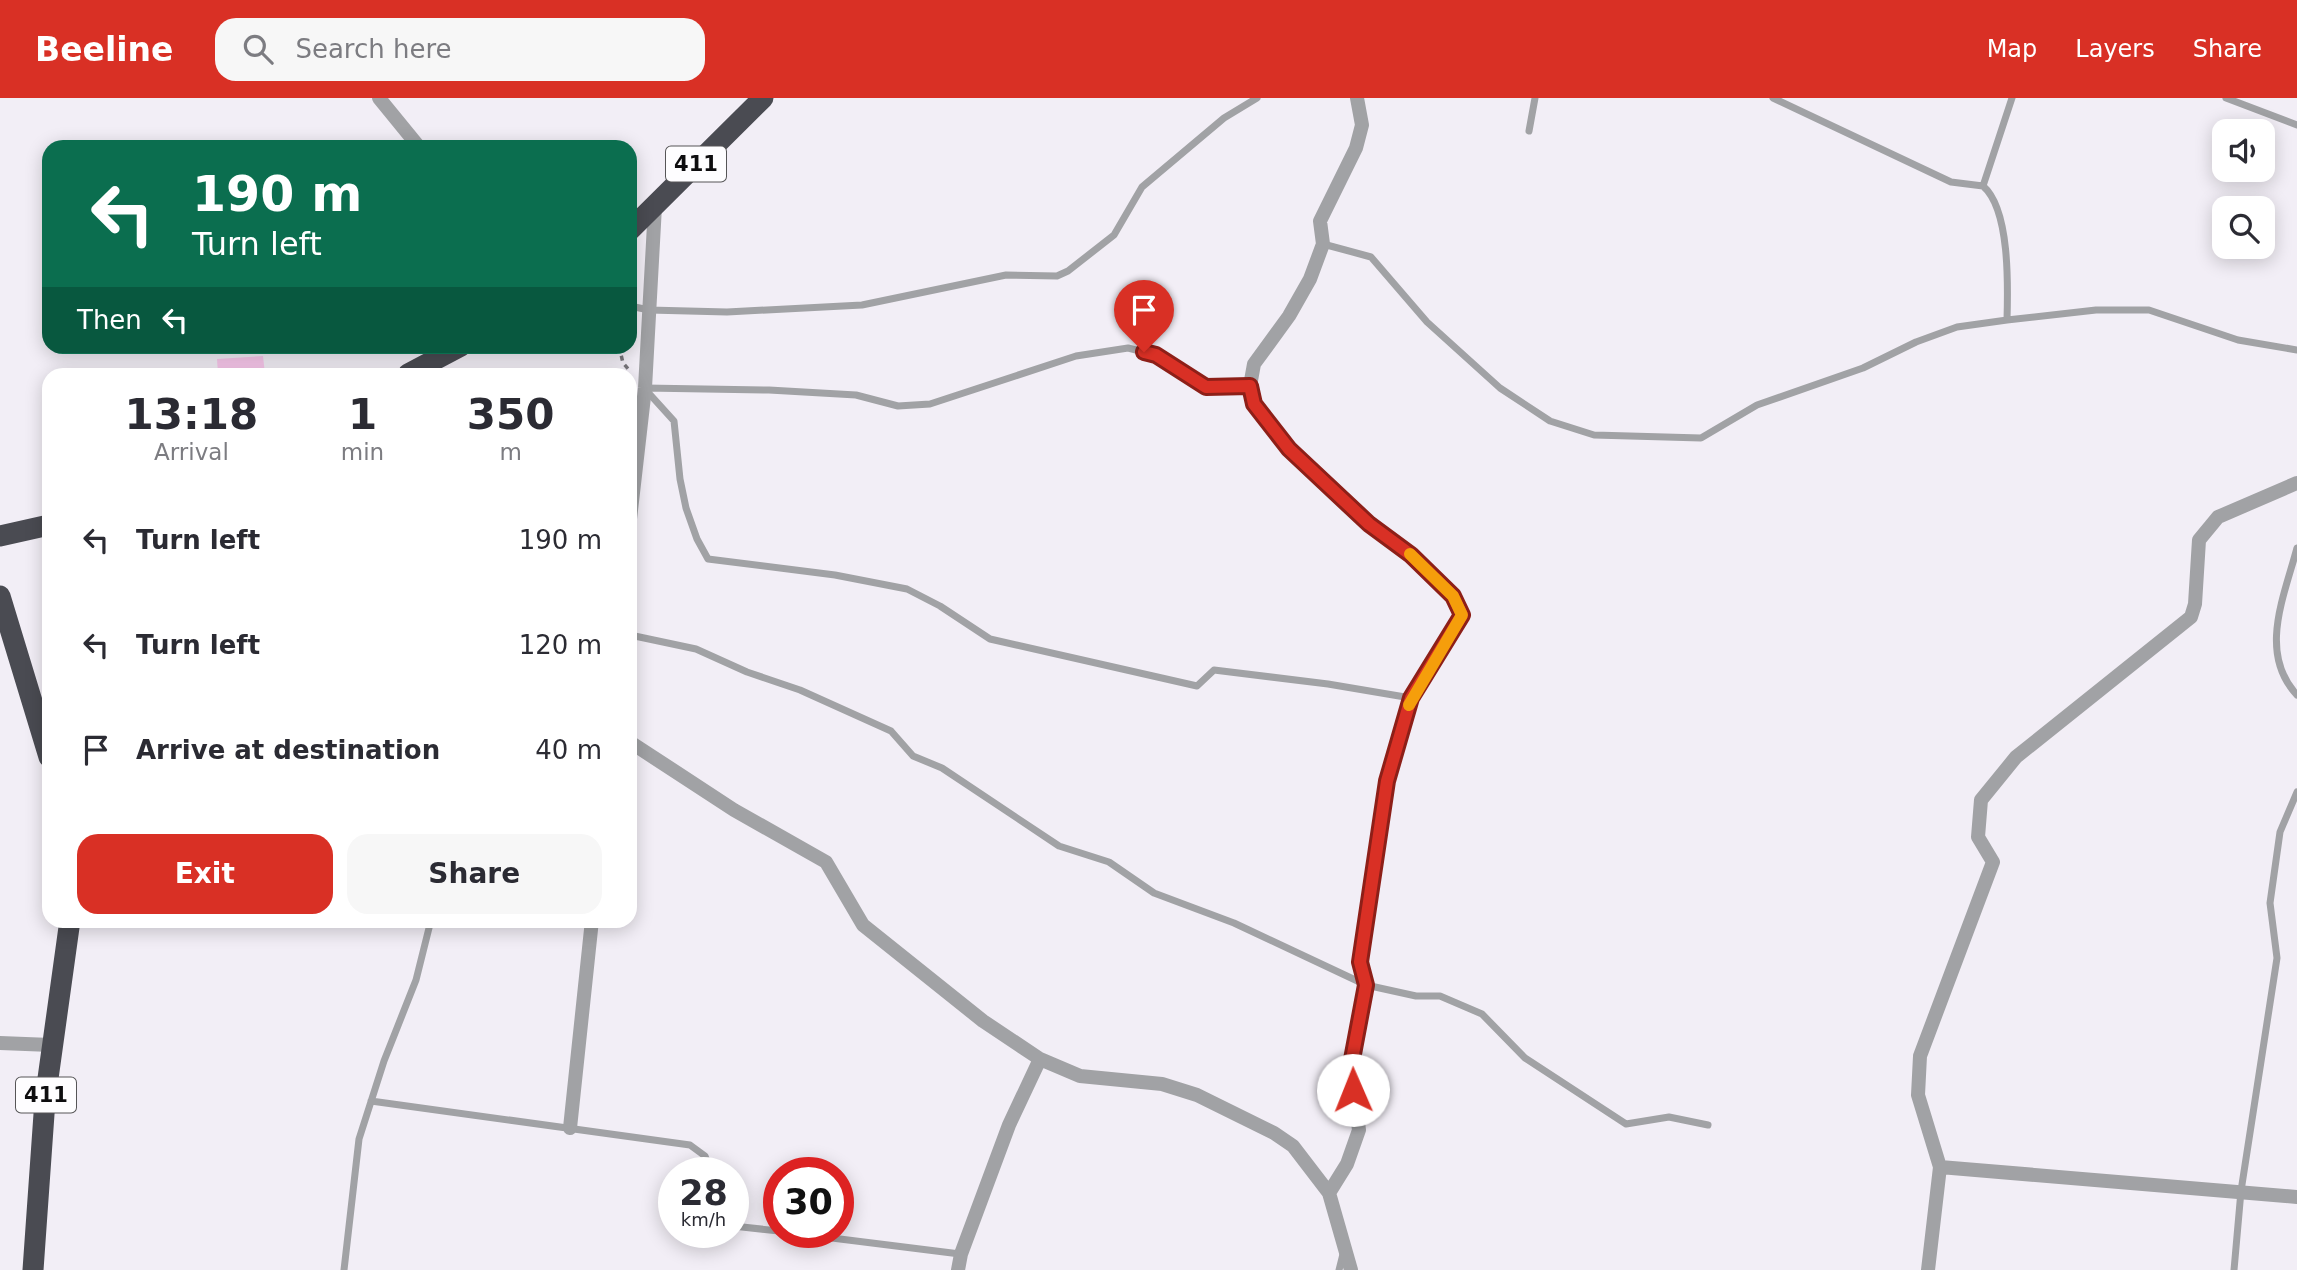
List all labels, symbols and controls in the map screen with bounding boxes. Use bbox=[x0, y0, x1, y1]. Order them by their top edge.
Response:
search box bbox=[215, 18, 705, 81]
text: Beeline bbox=[35, 30, 173, 69]
icon: search bbox=[239, 30, 277, 68]
text: Search here bbox=[295, 34, 452, 64]
text: Map bbox=[1987, 35, 2037, 63]
text: Layers bbox=[2075, 35, 2155, 63]
text: Share bbox=[2193, 35, 2262, 63]
map controls bbox=[2212, 119, 2275, 259]
button: sound bbox=[2212, 119, 2275, 182]
road number: 411 bbox=[666, 146, 726, 182]
text: 190 m bbox=[192, 166, 362, 223]
icon: left bbox=[77, 168, 168, 259]
button: search bbox=[2212, 196, 2275, 259]
text: Turn left bbox=[192, 225, 322, 263]
pin bbox=[1114, 280, 1174, 352]
icon: arrive bbox=[1125, 291, 1163, 329]
icon: left bbox=[156, 301, 194, 339]
text: Then bbox=[77, 305, 142, 335]
text: 13:18 bbox=[125, 390, 258, 439]
text: 1 bbox=[348, 390, 377, 439]
text: 350 bbox=[467, 390, 554, 439]
text: Arrival bbox=[154, 439, 229, 465]
text: min bbox=[341, 439, 384, 465]
text: m bbox=[499, 439, 522, 465]
icon: left bbox=[77, 521, 115, 559]
text: Turn left bbox=[136, 525, 260, 555]
text: 190 m bbox=[519, 525, 602, 555]
icon: left bbox=[77, 626, 115, 664]
text: Turn left bbox=[136, 630, 260, 660]
text: 120 m bbox=[519, 630, 602, 660]
icon: arrive bbox=[77, 731, 115, 769]
text: Arrive at destination bbox=[136, 735, 440, 765]
text: 40 m bbox=[535, 735, 602, 765]
button: Exit bbox=[77, 834, 333, 914]
button: Share bbox=[347, 834, 602, 914]
position arrow bbox=[1316, 1053, 1390, 1127]
road number: 411 bbox=[16, 1077, 76, 1112]
speed limit sign: 30 bbox=[763, 1157, 854, 1248]
text: 28 bbox=[679, 1173, 728, 1213]
text: km/h bbox=[681, 1209, 726, 1230]

